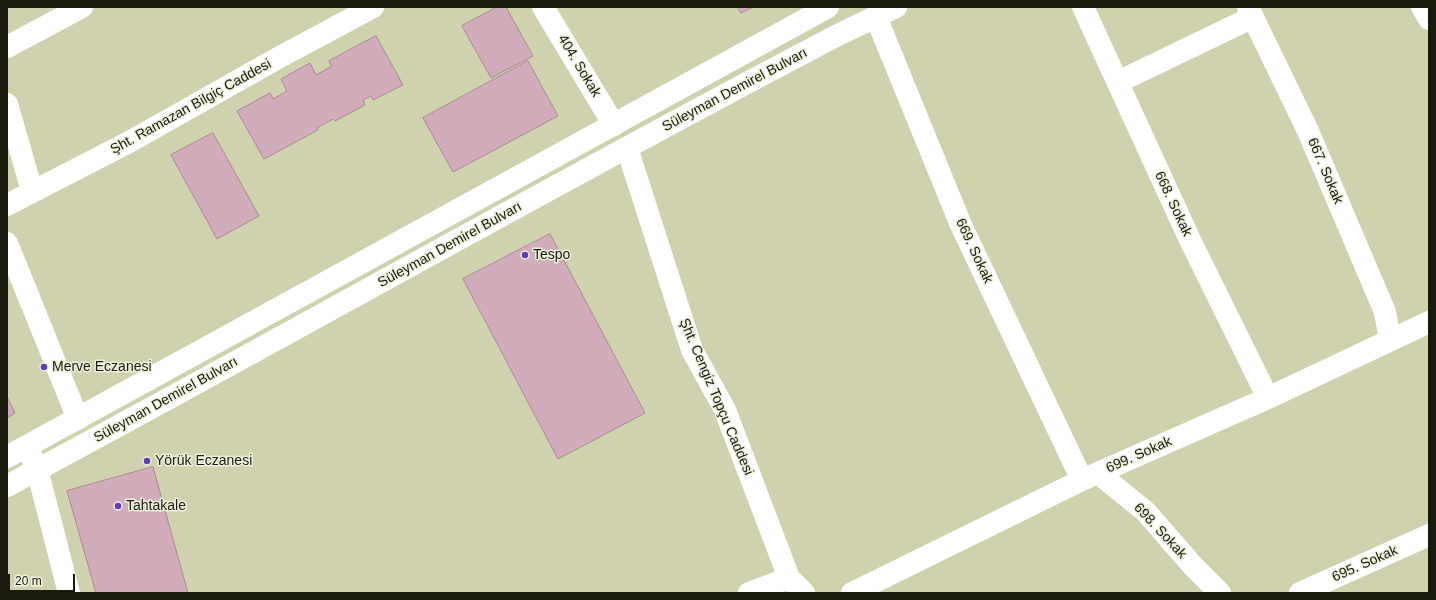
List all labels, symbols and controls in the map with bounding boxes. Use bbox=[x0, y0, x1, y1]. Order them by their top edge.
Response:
street label: 404. Sokak bbox=[554, 32, 604, 100]
street label: Süleyman Demirel Bulvarı bbox=[660, 45, 810, 135]
street label: Şht. Ramazan Bilgiç Caddesi bbox=[108, 56, 274, 158]
street label: 667. Sokak bbox=[1304, 135, 1346, 207]
street label: 668. Sokak bbox=[1151, 169, 1195, 239]
street label: Süleyman Demirel Bulvarı bbox=[375, 198, 525, 292]
street label: 669. Sokak bbox=[952, 216, 996, 286]
place label: Tespo bbox=[533, 247, 570, 263]
marker: Tespo bbox=[520, 250, 530, 260]
street label: Şht. Cengiz Topçu Caddesi bbox=[675, 316, 757, 478]
street label: Süleyman Demirel Bulvarı bbox=[91, 353, 241, 447]
place label: Merve Eczanesi bbox=[52, 359, 152, 375]
marker: Merve Eczanesi bbox=[39, 362, 49, 372]
street label: 699. Sokak bbox=[1104, 433, 1174, 477]
place label: Yörük Eczanesi bbox=[155, 453, 252, 469]
marker: Yörük Eczanesi bbox=[142, 456, 152, 466]
place label: Tahtakale bbox=[126, 498, 186, 514]
street label: 698. Sokak bbox=[1130, 500, 1190, 562]
marker: Tahtakale bbox=[113, 501, 123, 511]
street label: 695. Sokak bbox=[1330, 542, 1400, 586]
scale bar bbox=[10, 566, 77, 592]
text: 20 m bbox=[15, 574, 42, 588]

